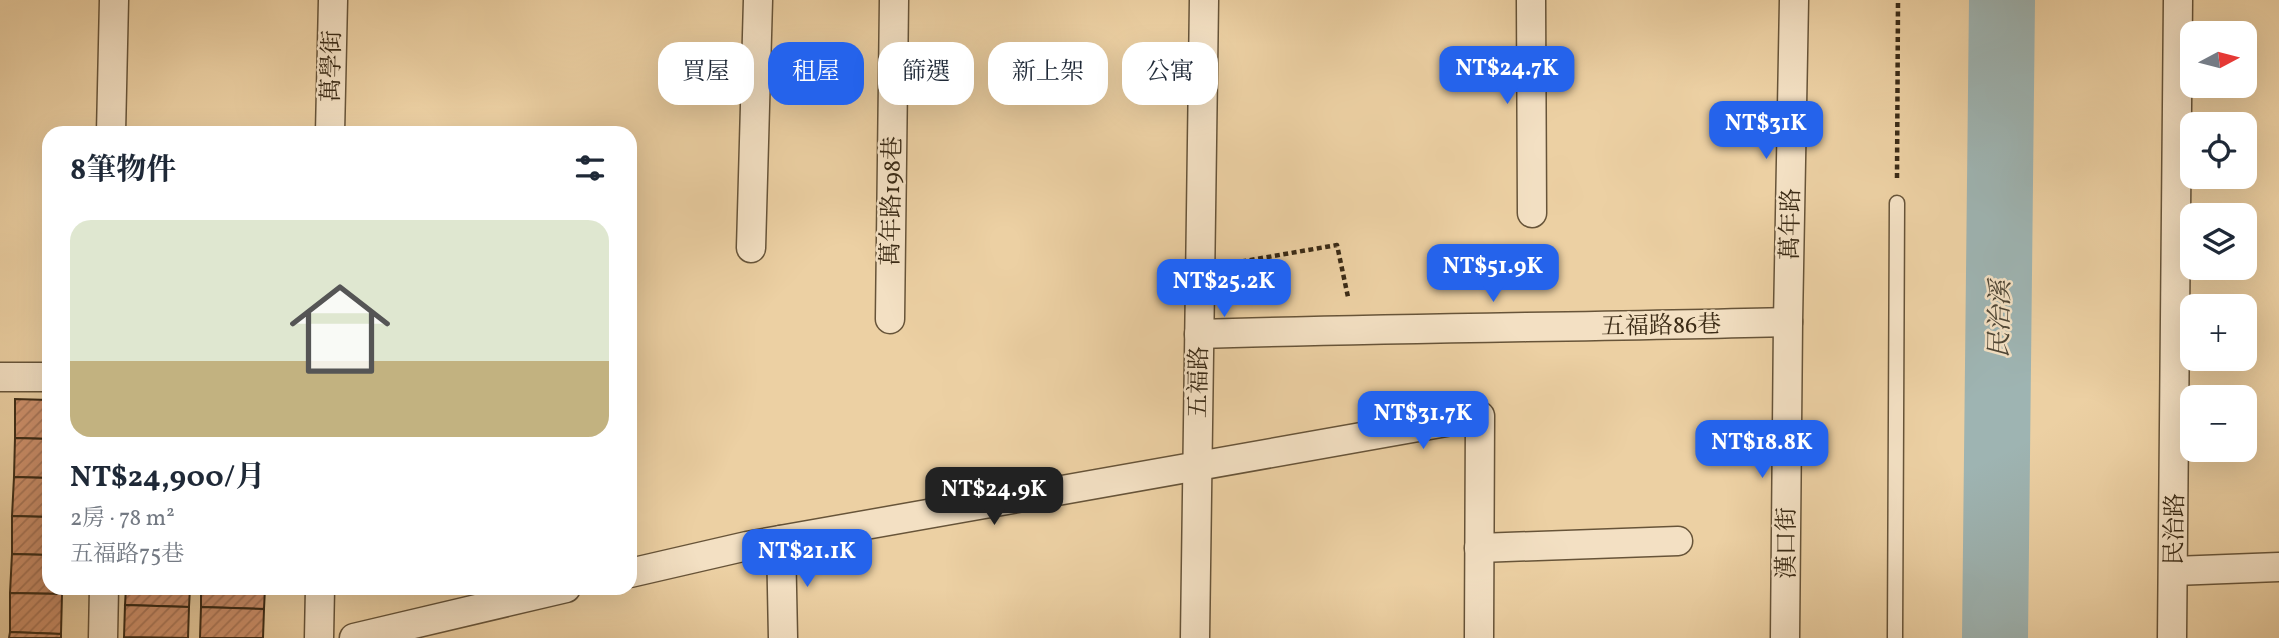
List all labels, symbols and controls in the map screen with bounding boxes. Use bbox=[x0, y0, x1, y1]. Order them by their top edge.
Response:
north arrow bbox=[2180, 21, 2258, 98]
map controls bbox=[2180, 21, 2257, 462]
street label: 萬學街 bbox=[315, 30, 351, 102]
chip: 買屋 bbox=[658, 42, 754, 105]
chip: 租屋 bbox=[768, 42, 864, 105]
chip: 篩選 bbox=[878, 42, 974, 105]
chip: 新上架 bbox=[988, 42, 1108, 105]
chip: 公寓 bbox=[1122, 42, 1218, 105]
pin: NT$24.7K bbox=[1435, 46, 1579, 106]
text: NT$24.7K bbox=[1455, 53, 1559, 85]
pin: NT$31K bbox=[1709, 102, 1823, 161]
text: NT$31K bbox=[1725, 108, 1807, 140]
button: locate bbox=[2180, 112, 2257, 189]
street label: 萬年路198巷 bbox=[875, 136, 911, 266]
icon: filters bbox=[571, 149, 609, 187]
text: 8筆物件 bbox=[70, 150, 176, 192]
street label: 萬年路 bbox=[1774, 188, 1810, 260]
button: layers bbox=[2180, 203, 2257, 280]
pin: NT$51.9K bbox=[1421, 244, 1565, 304]
text: NT$51.9K bbox=[1443, 251, 1543, 283]
pin: NT$25.2K bbox=[1152, 260, 1296, 319]
icon: home bbox=[277, 266, 403, 392]
text: NT$25.2K bbox=[1173, 266, 1275, 298]
water label: 民治溪 bbox=[1982, 277, 2020, 358]
button: + bbox=[2180, 294, 2257, 371]
street label: 五福路86巷 bbox=[1601, 309, 1721, 345]
street label: 五福路 bbox=[1182, 346, 1218, 418]
button: − bbox=[2180, 385, 2257, 462]
pin: NT$31.7K bbox=[1351, 392, 1495, 451]
text: NT$31.7K bbox=[1374, 398, 1472, 430]
pin: NT$18.8K bbox=[1690, 420, 1834, 480]
text: NT$18.8K bbox=[1711, 427, 1813, 459]
text: NT$24,900/月 bbox=[70, 457, 265, 499]
pin: NT$24.9K bbox=[922, 468, 1066, 527]
text: NT$24.9K bbox=[941, 474, 1047, 506]
street label: 民治路 bbox=[2158, 493, 2194, 565]
text: 2房 · 78 m² bbox=[70, 503, 175, 535]
street label: 漢口街 bbox=[1771, 507, 1805, 579]
pin: NT$21.1K bbox=[735, 530, 879, 589]
text: NT$21.1K bbox=[758, 536, 856, 568]
text: 五福路75巷 bbox=[70, 539, 184, 571]

